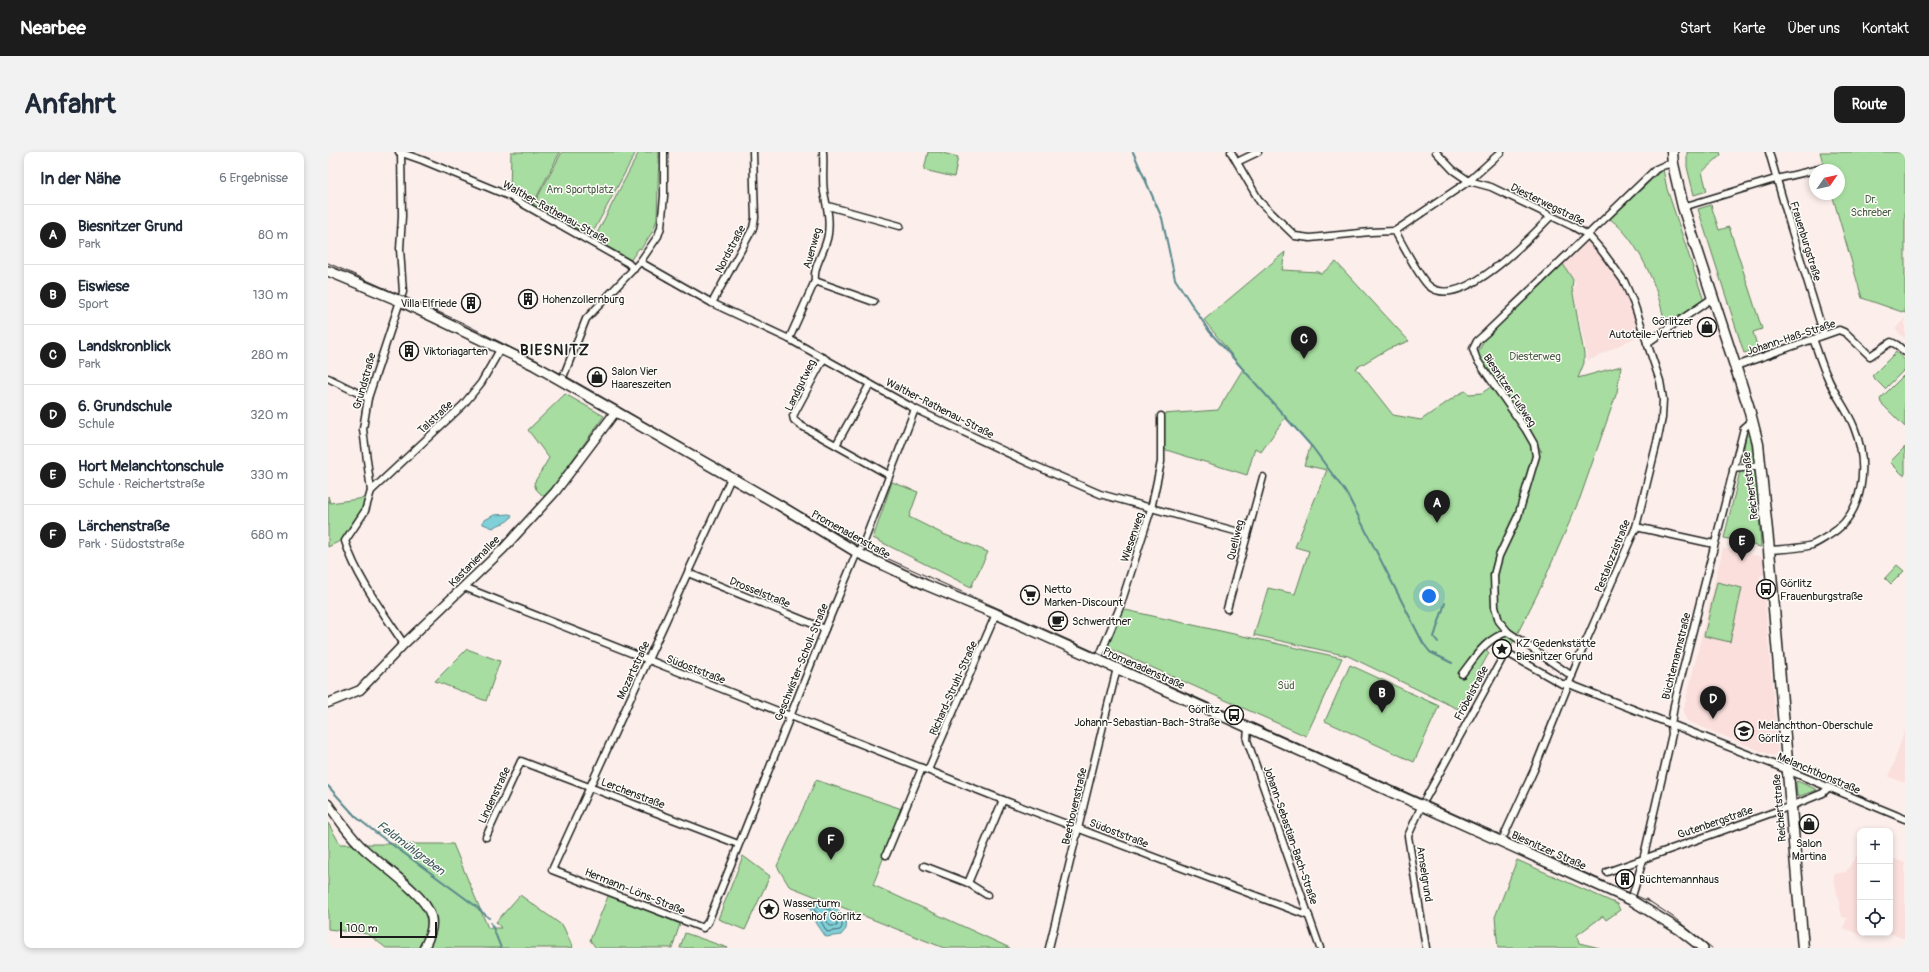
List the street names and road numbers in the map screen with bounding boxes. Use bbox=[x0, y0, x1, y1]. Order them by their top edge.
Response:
street label: Walther-Rathenau-Straße bbox=[500, 178, 612, 247]
street label: Diesterwegstraße bbox=[1508, 181, 1588, 228]
street label: Frauenburgstraße bbox=[1787, 200, 1824, 283]
street label: Nordstraße bbox=[712, 223, 749, 275]
street label: Auenweg bbox=[800, 226, 825, 270]
street label: Johann-Haß-Straße bbox=[1745, 317, 1838, 358]
street label: Grundstraße bbox=[350, 351, 379, 411]
street label: Biesnitzer Fußweg bbox=[1480, 351, 1539, 430]
street label: Landgutweg bbox=[782, 357, 819, 413]
street label: Walther-Rathenau-Straße bbox=[884, 376, 996, 442]
street label: Talstraße bbox=[415, 398, 456, 437]
street label: Reichertstraße bbox=[1740, 451, 1761, 521]
street label: Promenadenstraße bbox=[809, 507, 893, 562]
street label: Wiesenweg bbox=[1118, 510, 1147, 564]
street label: Pestalozzistraße bbox=[1592, 517, 1633, 595]
street label: Quellweg bbox=[1224, 518, 1247, 562]
street label: Kastanienallee bbox=[446, 533, 503, 590]
street label: Drosselstraße bbox=[728, 574, 793, 611]
street label: Geschwister-Scholl-Straße bbox=[772, 601, 831, 723]
street label: Büchtemannstraße bbox=[1659, 611, 1694, 701]
street label: Mozartstraße bbox=[614, 638, 653, 701]
street label: Richard-Struhl-Straße bbox=[927, 638, 980, 737]
street label: Promenadenstraße bbox=[1101, 645, 1187, 693]
street label: Südoststraße bbox=[664, 652, 728, 687]
street label: Fröbelstraße bbox=[1452, 663, 1491, 723]
street label: Melanchthonstraße bbox=[1775, 750, 1863, 797]
street label: Lindenstraße bbox=[476, 764, 513, 826]
street label: Johann-Sebastian-Bach-Straße bbox=[1261, 764, 1321, 907]
street label: Beethovenstraße bbox=[1059, 766, 1090, 846]
street label: Reichertstraße bbox=[1770, 773, 1789, 842]
street label: Lerchenstraße bbox=[599, 775, 667, 812]
street label: Gutenbergstraße bbox=[1676, 803, 1755, 841]
street label: Südoststraße bbox=[1087, 816, 1151, 851]
street label: Biesnitzer Straße bbox=[1510, 828, 1588, 873]
street label: Amselgrund bbox=[1414, 845, 1435, 903]
street label: Hermann-Löns-Straße bbox=[583, 865, 687, 918]

